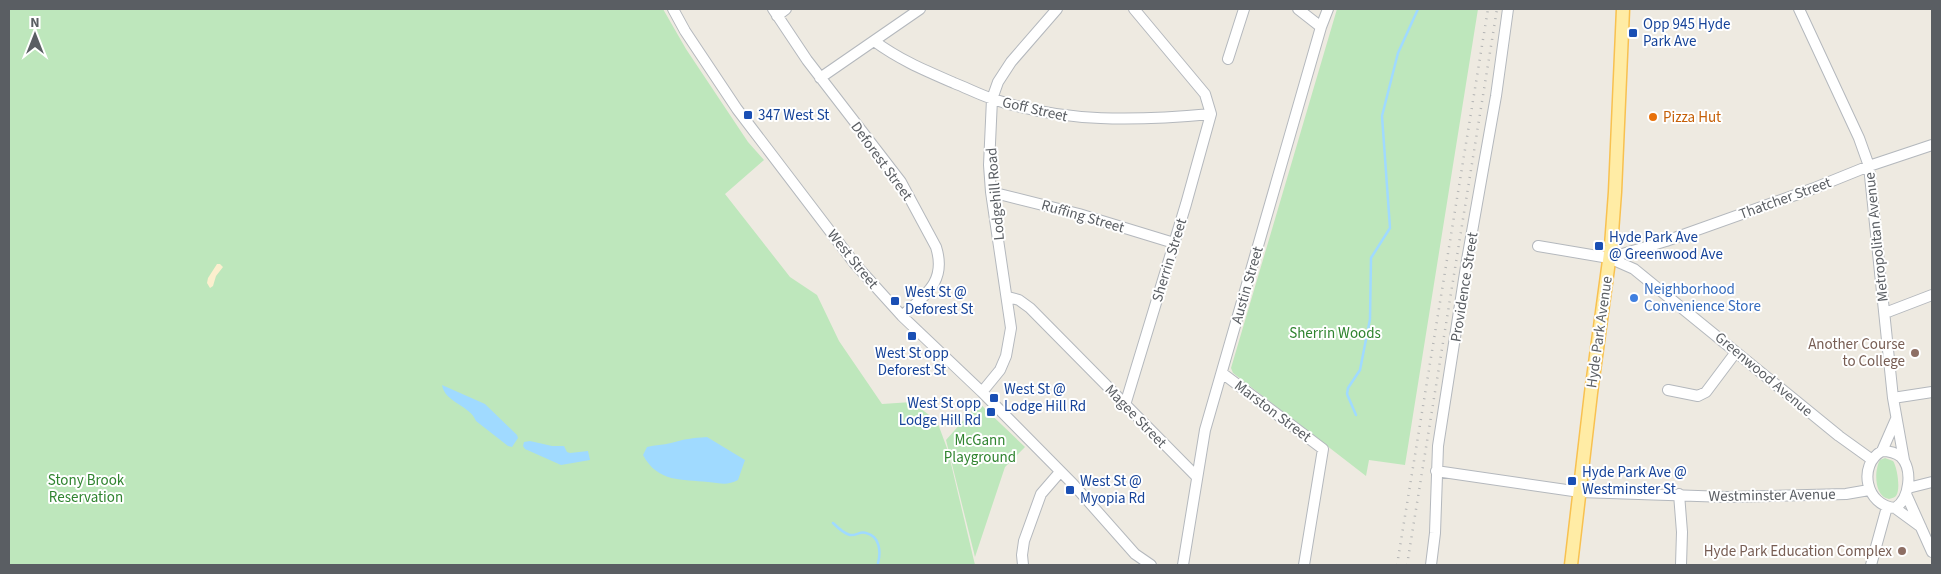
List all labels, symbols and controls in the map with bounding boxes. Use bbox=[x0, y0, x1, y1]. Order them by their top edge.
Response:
north arrow bbox=[10, 10, 60, 60]
text: N bbox=[30, 13, 40, 33]
place label: Opp 945 Hyde Park Ave bbox=[1643, 14, 1730, 52]
marker: Opp 945 Hyde Park Ave bbox=[1627, 27, 1639, 39]
street label: Goff Street bbox=[1000, 92, 1070, 127]
place label: 347 West St bbox=[758, 105, 829, 126]
place label: Pizza Hut bbox=[1663, 107, 1721, 128]
marker: 347 West St bbox=[742, 109, 754, 121]
marker: Pizza Hut bbox=[1647, 111, 1659, 123]
street label: Deforest Street bbox=[846, 117, 917, 205]
street label: Lodgehill Road bbox=[981, 147, 1010, 241]
street label: Metropolitan Avenue bbox=[1859, 171, 1894, 303]
street label: Thatcher Street bbox=[1736, 172, 1834, 225]
street label: Ruffing Street bbox=[1039, 195, 1127, 238]
street label: Sherrin Street bbox=[1147, 216, 1192, 305]
street label: West Street bbox=[822, 225, 883, 293]
place label: Hyde Park Ave @ Greenwood Ave bbox=[1609, 227, 1723, 265]
street label: Providence Street bbox=[1445, 231, 1484, 343]
marker: Hyde Park Ave @ Greenwood Ave bbox=[1593, 240, 1605, 252]
street label: Austin Street bbox=[1226, 244, 1269, 326]
street label: Hyde Park Avenue bbox=[1581, 275, 1618, 389]
place label: Neighborhood Convenience Store bbox=[1644, 279, 1761, 317]
place label: West St @ Deforest St bbox=[905, 282, 973, 320]
marker: Neighborhood Convenience Store bbox=[1628, 292, 1640, 304]
marker: West St @ Deforest St bbox=[889, 295, 901, 307]
park label: Sherrin Woods bbox=[1289, 323, 1381, 344]
street label: Greenwood Avenue bbox=[1710, 327, 1817, 422]
marker: West St opp Deforest St bbox=[906, 330, 918, 342]
place label: Another Course to College bbox=[1808, 334, 1905, 372]
place label: West St opp Deforest St bbox=[875, 343, 949, 381]
marker: Another Course to College bbox=[1909, 347, 1921, 359]
street label: Marston Street bbox=[1230, 376, 1316, 447]
place label: West St @ Lodge Hill Rd bbox=[1004, 379, 1086, 417]
street label: Magee Street bbox=[1100, 380, 1171, 453]
marker: West St @ Lodge Hill Rd bbox=[988, 392, 1000, 404]
place label: West St opp Lodge Hill Rd bbox=[899, 393, 981, 431]
marker: West St opp Lodge Hill Rd bbox=[985, 406, 997, 418]
park label: McGann Playground bbox=[944, 430, 1016, 468]
place label: Hyde Park Ave @ Westminster St bbox=[1582, 462, 1687, 500]
park label: Stony Brook Reservation bbox=[48, 470, 125, 508]
place label: West St @ Myopia Rd bbox=[1080, 471, 1145, 509]
marker: Hyde Park Ave @ Westminster St bbox=[1566, 475, 1578, 487]
marker: West St @ Myopia Rd bbox=[1064, 484, 1076, 496]
street label: Westminster Avenue bbox=[1708, 484, 1836, 507]
place label: Hyde Park Education Complex bbox=[1704, 541, 1892, 562]
marker: Hyde Park Education Complex bbox=[1896, 545, 1908, 557]

